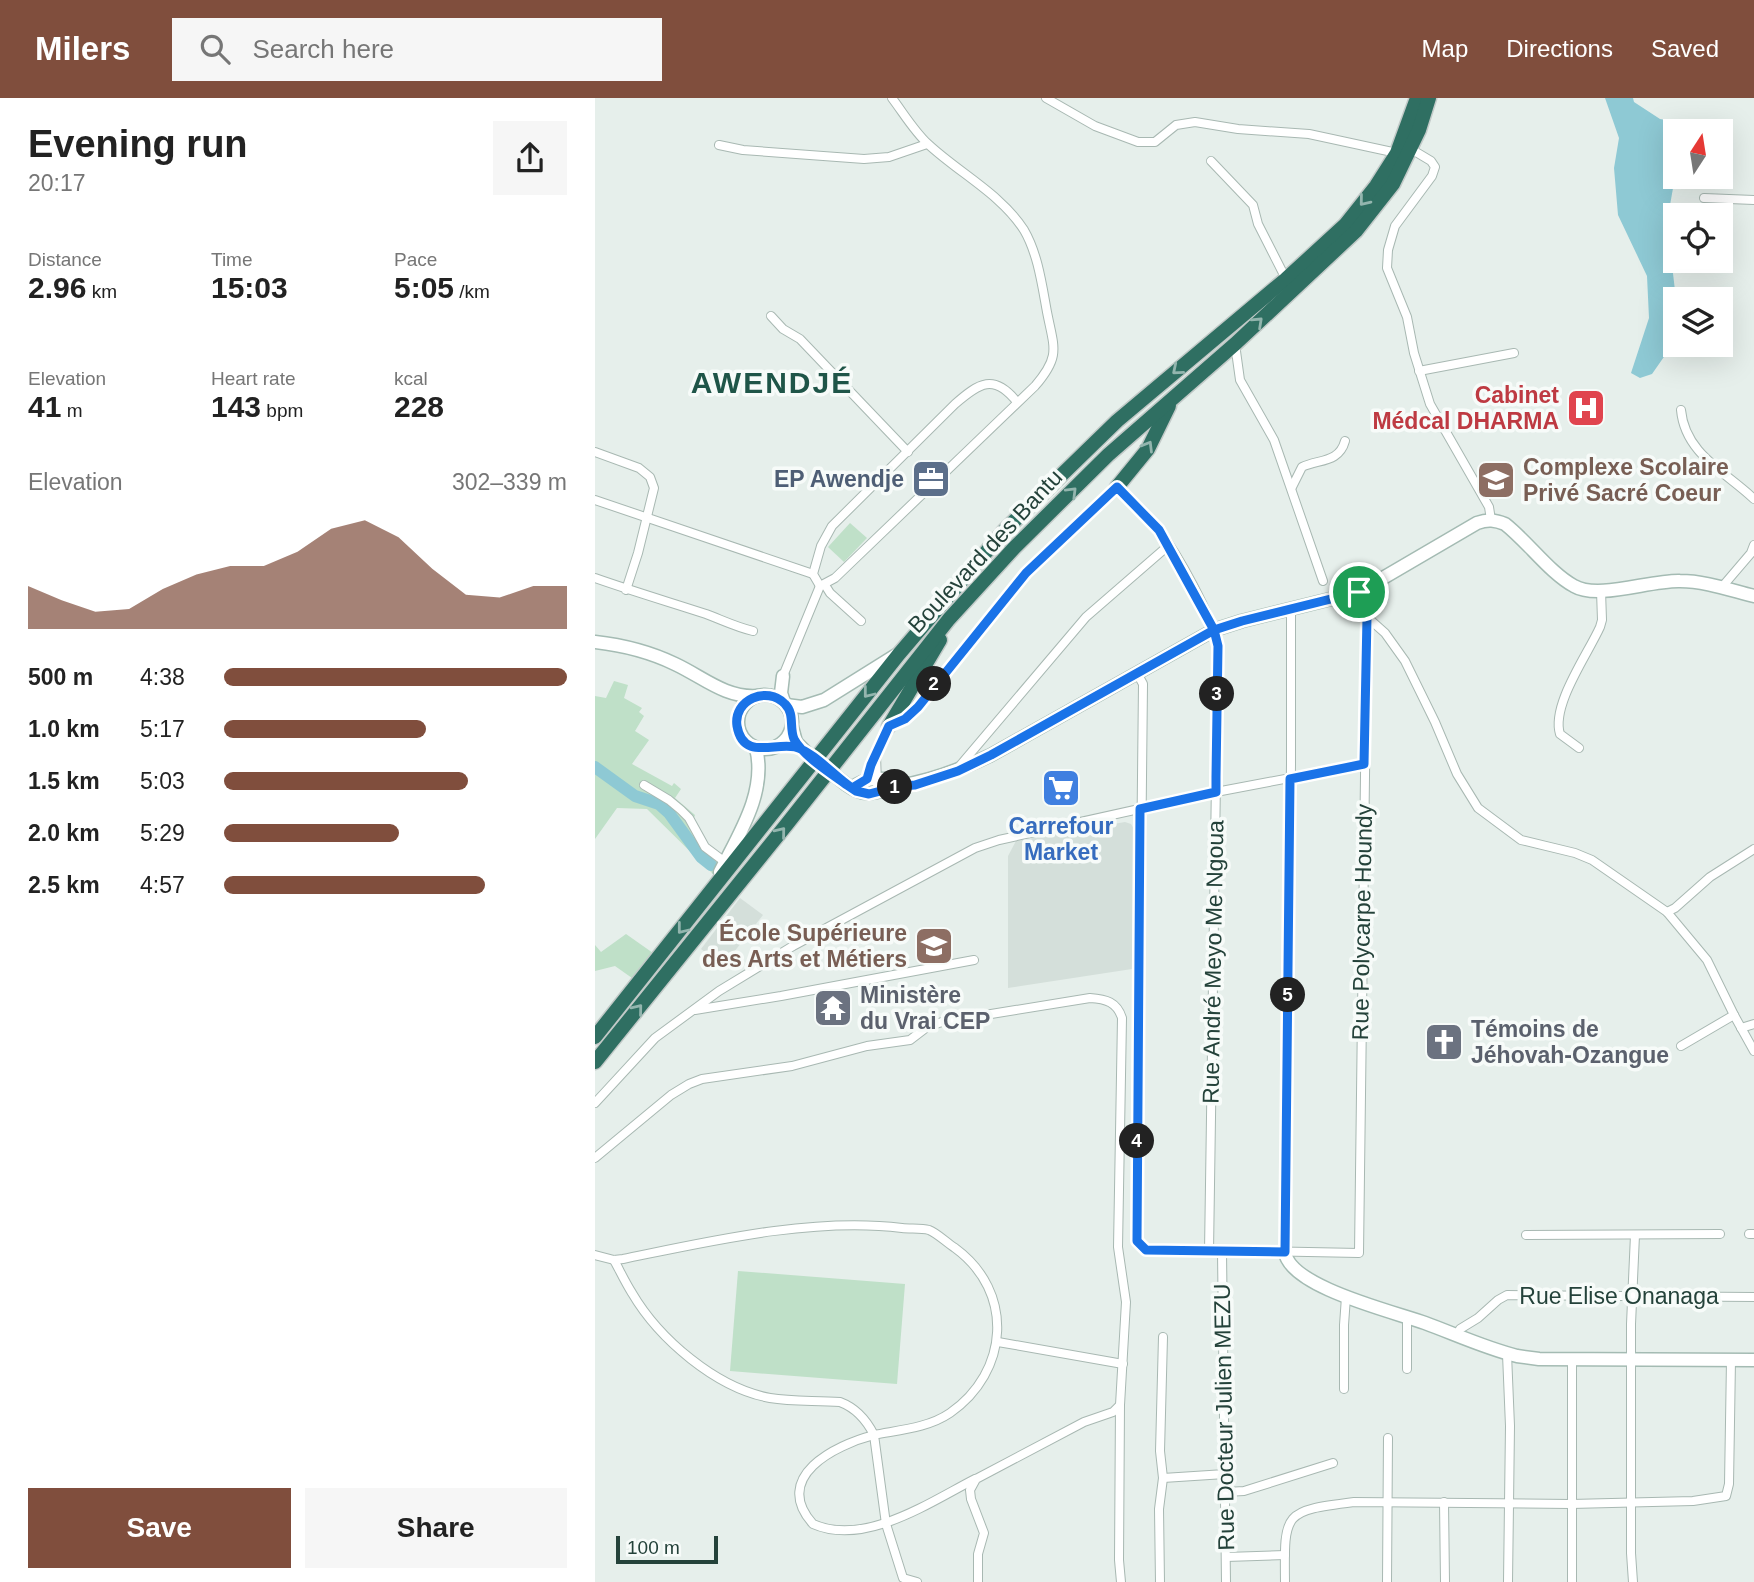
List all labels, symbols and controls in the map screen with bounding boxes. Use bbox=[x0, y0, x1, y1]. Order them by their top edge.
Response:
search box bbox=[172, 18, 662, 81]
text: Milers bbox=[35, 30, 130, 67]
icon: search bbox=[196, 30, 234, 68]
text: Search here bbox=[252, 34, 394, 64]
text: Map bbox=[1422, 35, 1468, 62]
text: Directions bbox=[1506, 35, 1613, 62]
text: Saved bbox=[1651, 35, 1719, 62]
north arrow bbox=[1663, 119, 1733, 189]
map controls bbox=[1663, 119, 1733, 357]
button: share bbox=[493, 121, 567, 195]
text: Evening run bbox=[28, 123, 248, 165]
text: 20:17 bbox=[28, 170, 86, 196]
one-way arrow bbox=[1360, 193, 1372, 206]
button: locate bbox=[1663, 203, 1733, 273]
text: Distance bbox=[28, 249, 102, 270]
text: Time bbox=[211, 249, 253, 270]
text: Pace bbox=[394, 249, 437, 270]
text: 2.96 bbox=[28, 271, 86, 304]
text: 15:03 bbox=[211, 271, 288, 304]
text: 5:05 bbox=[394, 271, 454, 304]
text: km bbox=[86, 281, 117, 302]
text: /km bbox=[454, 281, 490, 302]
button: layers bbox=[1663, 287, 1733, 357]
one-way arrow bbox=[1250, 318, 1263, 331]
one-way arrow bbox=[1173, 362, 1186, 374]
district label: AWENDJÉ bbox=[691, 366, 853, 399]
text: Elevation bbox=[28, 368, 106, 389]
text: Heart rate bbox=[211, 368, 295, 389]
text: kcal bbox=[394, 368, 428, 389]
place label: Cabinet Médcal DHARMA bbox=[1372, 382, 1559, 434]
hospital icon: Cabinet Médcal DHARMA bbox=[1565, 387, 1607, 429]
text: 41 bbox=[28, 390, 61, 423]
text: 143 bbox=[211, 390, 261, 423]
text: 228 bbox=[394, 390, 444, 423]
text: m bbox=[61, 400, 82, 421]
text: bpm bbox=[261, 400, 303, 421]
one-way arrow bbox=[1140, 441, 1153, 454]
place label: Complexe Scolaire Privé Sacré Coeur bbox=[1523, 454, 1729, 506]
office icon: EP Awendje bbox=[910, 458, 952, 500]
school or university icon: Complexe Scolaire Privé Sacré Coeur bbox=[1475, 459, 1517, 501]
street label: Boulevard des Bantu bbox=[903, 464, 1067, 638]
place label: EP Awendje bbox=[774, 466, 904, 492]
text: Elevation bbox=[28, 469, 123, 495]
text: 302–339 m bbox=[452, 469, 567, 495]
one-way arrow bbox=[1063, 487, 1076, 500]
pin bbox=[1329, 562, 1389, 622]
icon: arrive bbox=[1340, 573, 1378, 611]
text: 500 m bbox=[28, 664, 93, 690]
text: 4:38 bbox=[140, 664, 185, 690]
pin: 2 bbox=[917, 666, 951, 702]
text: 2 bbox=[928, 673, 939, 694]
pin: 3 bbox=[1199, 676, 1235, 712]
text: 3 bbox=[1211, 683, 1222, 704]
one-way arrow bbox=[864, 685, 877, 698]
text: 1.0 km bbox=[28, 716, 100, 742]
text: 5:17 bbox=[140, 716, 185, 742]
supermarket icon: Carrefour Market bbox=[1040, 767, 1082, 809]
text: 1.5 km bbox=[28, 768, 100, 794]
text: 5:03 bbox=[140, 768, 185, 794]
pin: 1 bbox=[877, 770, 913, 804]
text: 1 bbox=[889, 776, 900, 797]
street label: Rue Polycarpe Houndy bbox=[1347, 803, 1377, 1040]
place label: Carrefour Market bbox=[1009, 813, 1113, 865]
text: 2.0 km bbox=[28, 820, 100, 846]
text: 5:29 bbox=[140, 820, 185, 846]
street label: Rue André Meyo Me Ngoua bbox=[1198, 820, 1228, 1104]
one-way arrow bbox=[773, 827, 785, 840]
text: 2.5 km bbox=[28, 872, 100, 898]
text: 4:57 bbox=[140, 872, 185, 898]
place label: École Supérieure des Arts et Métiers bbox=[702, 919, 907, 972]
one-way arrow bbox=[677, 922, 690, 934]
school or university icon: École Supérieure des Arts et Métiers bbox=[913, 925, 955, 967]
pin: 5 bbox=[1271, 978, 1305, 1012]
place label: Ministère du Vrai CEP bbox=[860, 982, 990, 1034]
text: 5 bbox=[1282, 984, 1293, 1005]
temple icon: Ministère du Vrai CEP bbox=[812, 987, 854, 1029]
one-way arrow bbox=[630, 1004, 642, 1017]
place label: Témoins de Jéhovah-Ozangue bbox=[1471, 1016, 1669, 1068]
church icon: Témoins de Jéhovah-Ozangue bbox=[1423, 1021, 1465, 1063]
pin: 4 bbox=[1119, 1124, 1155, 1158]
text: 4 bbox=[1131, 1130, 1142, 1151]
street label: Rue Docteur Julien MEZU bbox=[1209, 1283, 1239, 1551]
street label: Rue Elise Onanaga bbox=[1519, 1283, 1719, 1309]
button: Save bbox=[28, 1488, 291, 1568]
button: Share bbox=[305, 1488, 567, 1568]
scale bar bbox=[616, 1533, 717, 1565]
text: 100 m bbox=[627, 1537, 680, 1558]

